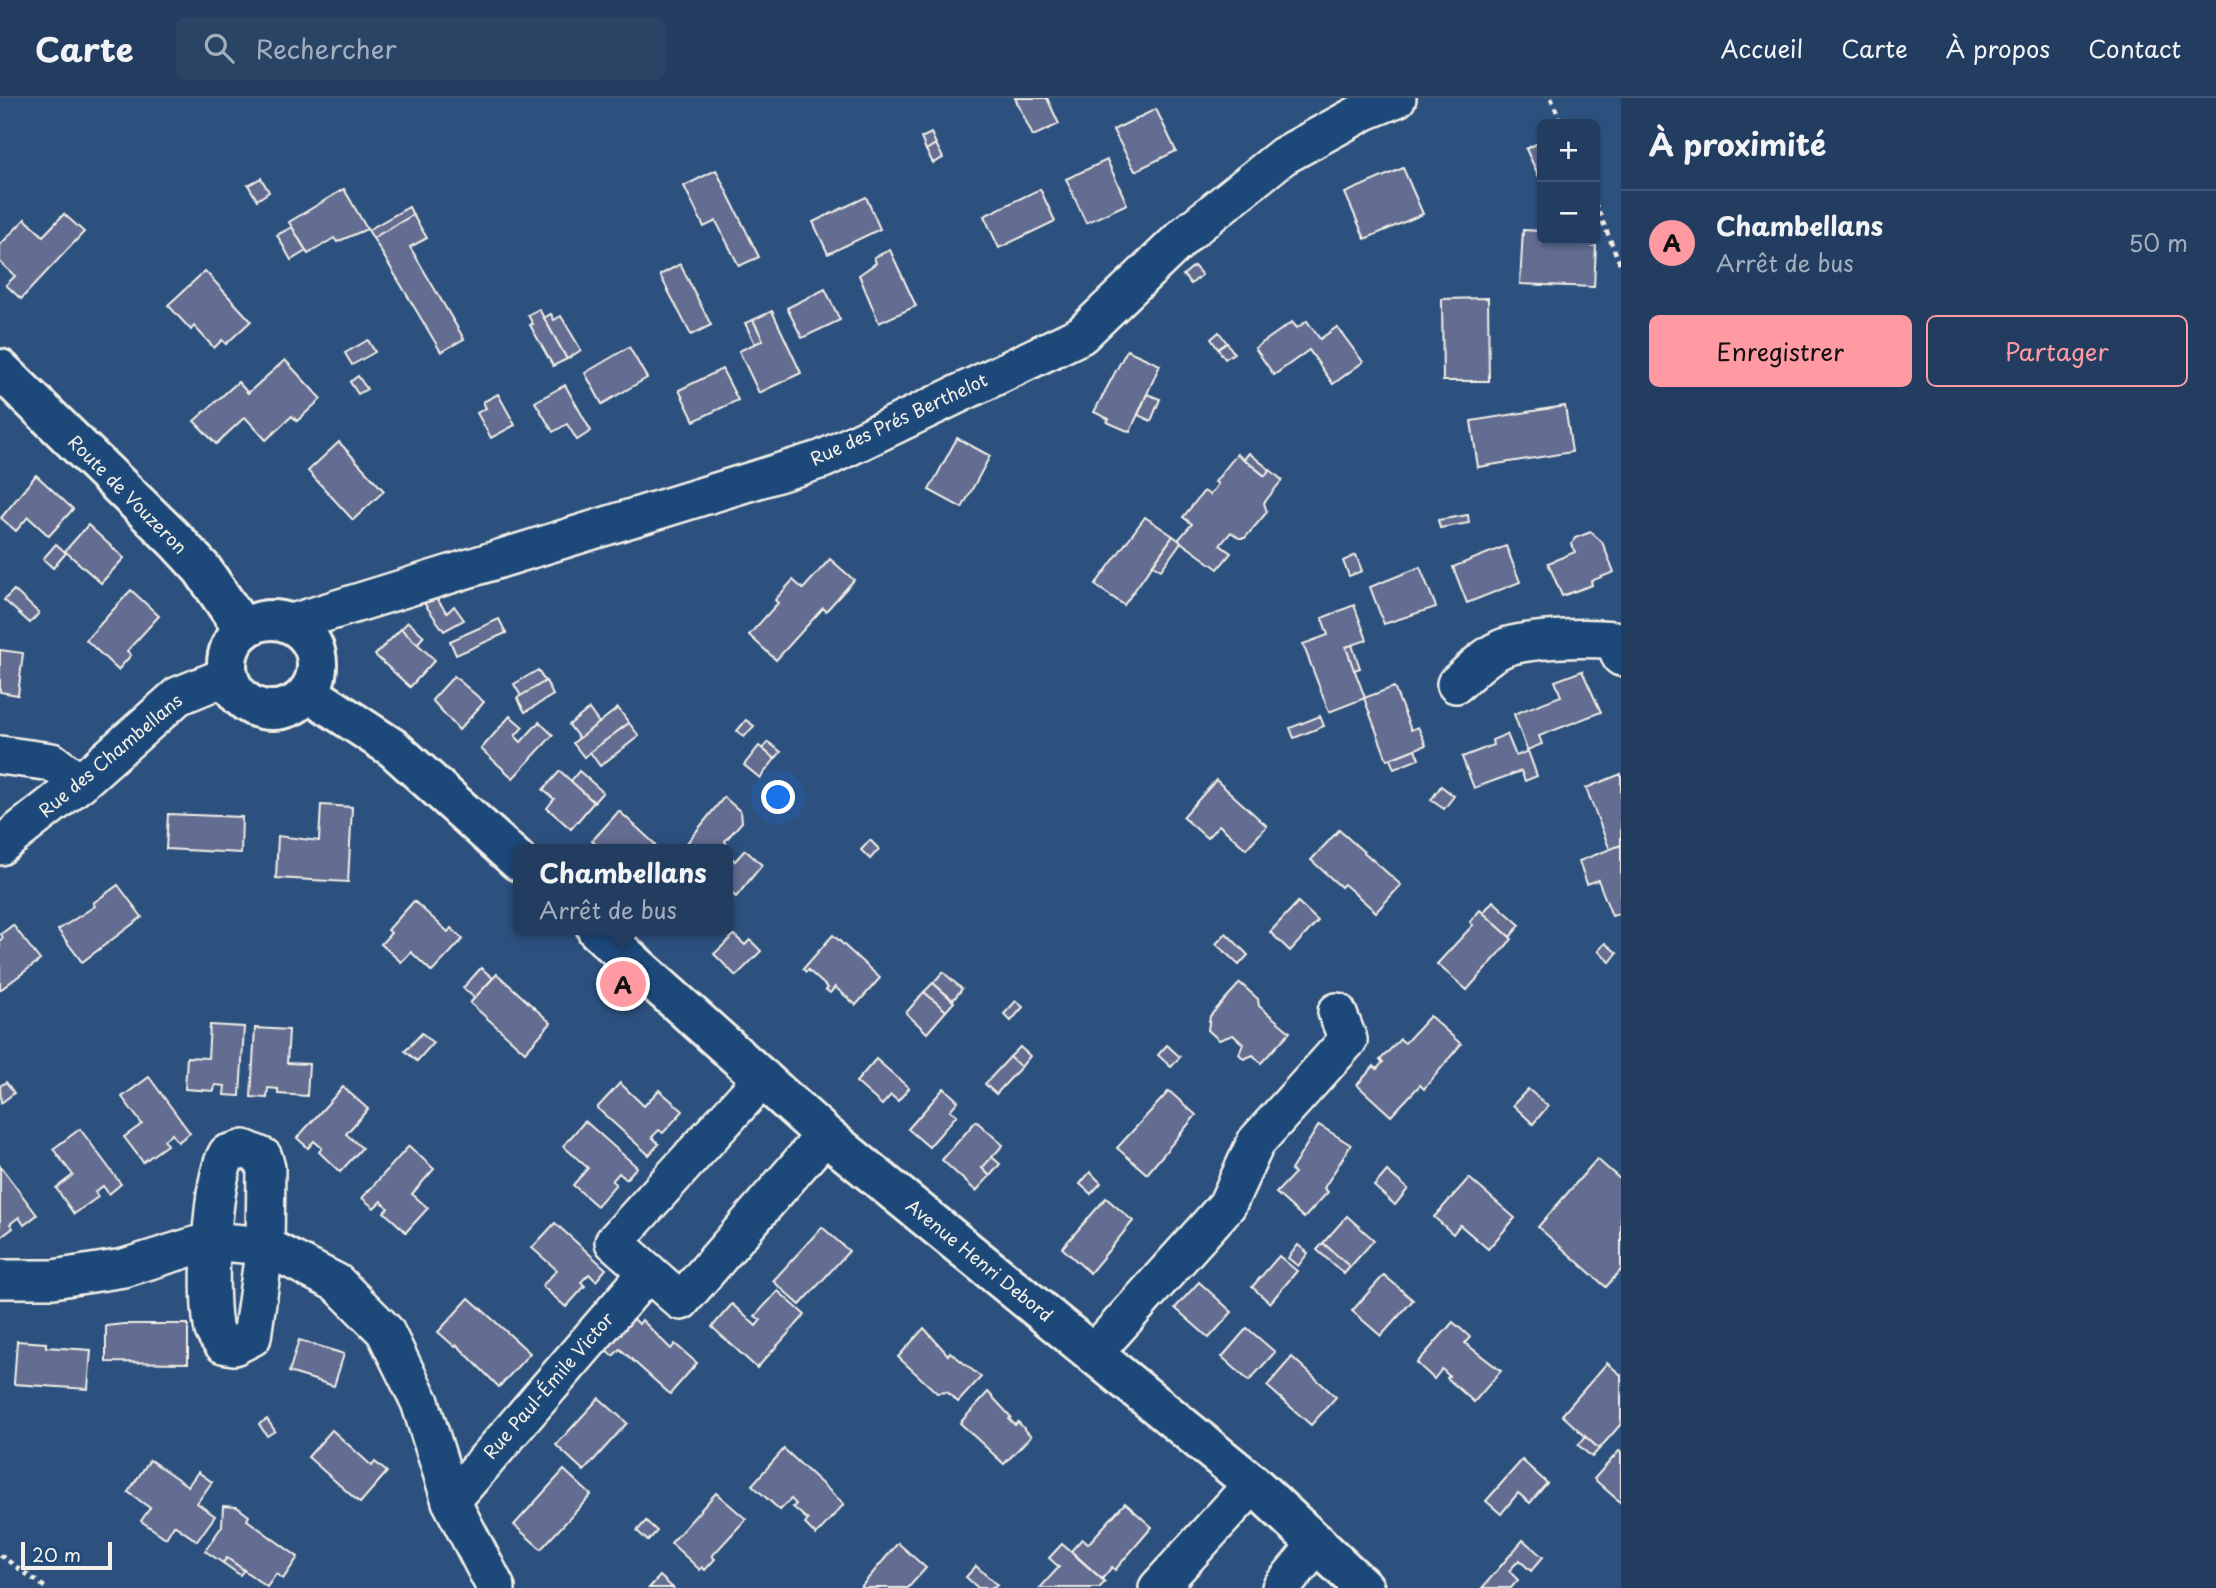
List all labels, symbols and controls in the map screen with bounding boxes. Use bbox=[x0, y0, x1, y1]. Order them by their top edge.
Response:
search box bbox=[176, 17, 666, 80]
text: Carte bbox=[35, 23, 134, 73]
icon: search bbox=[200, 29, 238, 67]
text: Rechercher bbox=[256, 29, 397, 68]
text: Accueil bbox=[1720, 30, 1803, 66]
text: Carte bbox=[1841, 30, 1908, 66]
text: À propos bbox=[1946, 30, 2050, 66]
text: Contact bbox=[2088, 30, 2181, 66]
map controls bbox=[1537, 119, 1600, 245]
button: + bbox=[1537, 119, 1600, 182]
text: À proximité bbox=[1649, 121, 1826, 166]
button: − bbox=[1537, 182, 1600, 245]
text: Chambellans bbox=[1716, 206, 1883, 245]
text: A bbox=[1663, 225, 1681, 260]
text: 50 m bbox=[2128, 225, 2188, 260]
text: Arrêt de bus bbox=[1716, 245, 1854, 280]
button: Enregistrer bbox=[1649, 315, 1912, 387]
button: Partager bbox=[1926, 315, 2188, 387]
street label: Rue des Prés Berthelot bbox=[805, 366, 991, 472]
street label: Route de Vouzeron bbox=[62, 428, 194, 560]
street label: Rue des Chambellans bbox=[32, 687, 188, 823]
your location bbox=[761, 780, 795, 814]
popup bbox=[513, 844, 733, 935]
text: Chambellans bbox=[539, 853, 707, 892]
text: Arrêt de bus bbox=[539, 892, 677, 927]
pin: A bbox=[600, 958, 646, 1010]
street label: Avenue Henri Debord bbox=[901, 1192, 1059, 1328]
street label: Rue Paul-Émile Victor bbox=[476, 1305, 620, 1464]
scale bar bbox=[21, 1539, 112, 1571]
text: 20 m bbox=[32, 1540, 81, 1568]

